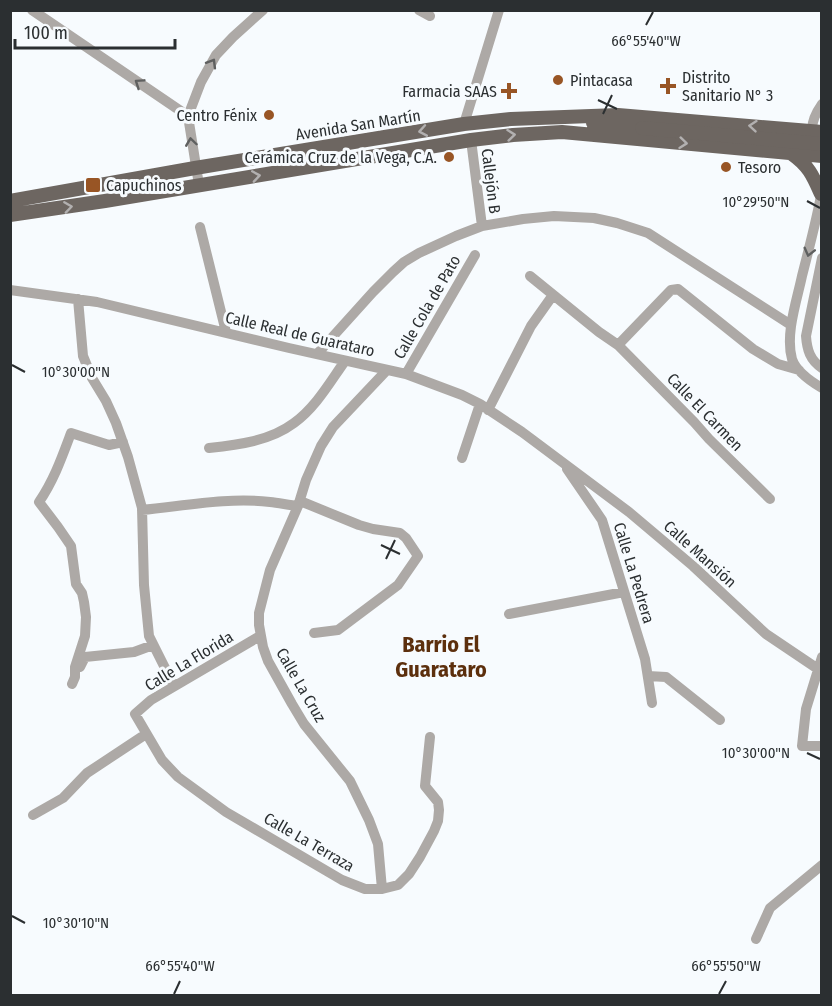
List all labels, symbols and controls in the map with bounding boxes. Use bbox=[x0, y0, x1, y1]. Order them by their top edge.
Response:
scale bar bbox=[15, 12, 176, 50]
text: 100 m bbox=[24, 22, 68, 44]
text: 66°55'40"W bbox=[611, 32, 681, 50]
one-way arrow bbox=[205, 59, 217, 69]
place label: Distrito Sanitario N° 3 bbox=[682, 68, 773, 105]
place label: Pintacasa bbox=[570, 71, 633, 90]
marker: Pintacasa bbox=[551, 73, 565, 87]
marker: Distrito Sanitario N° 3 bbox=[659, 77, 677, 95]
one-way arrow bbox=[135, 79, 146, 90]
place label: Farmacia SAAS bbox=[402, 82, 497, 101]
marker: Farmacia SAAS bbox=[502, 84, 516, 98]
place label: Centro Fénix bbox=[176, 106, 257, 125]
street label: Avenida San Martín bbox=[294, 106, 422, 144]
marker: Centro Fénix bbox=[262, 108, 276, 122]
one-way arrow bbox=[748, 120, 758, 133]
one-way arrow bbox=[419, 124, 429, 137]
one-way arrow bbox=[507, 129, 516, 142]
one-way arrow bbox=[679, 136, 688, 149]
one-way arrow bbox=[186, 137, 198, 147]
street label: Callejón B bbox=[478, 147, 504, 215]
place label: Cerámica Cruz de la Vega, C.A. bbox=[245, 148, 437, 167]
marker: Cerámica Cruz de la Vega, C.A. bbox=[442, 150, 456, 164]
place label: Tesoro bbox=[738, 158, 781, 177]
marker: Tesoro bbox=[719, 160, 733, 174]
one-way arrow bbox=[252, 170, 261, 182]
marker: Capuchinos bbox=[84, 176, 102, 194]
place label: Capuchinos bbox=[106, 176, 182, 195]
text: 10°29'50"N bbox=[723, 193, 789, 211]
one-way arrow bbox=[64, 201, 73, 213]
one-way arrow bbox=[803, 246, 816, 256]
street label: Calle Cola de Pato bbox=[390, 252, 464, 362]
street label: Calle Real de Guarataro bbox=[223, 308, 377, 360]
text: 10°30'00"N bbox=[42, 363, 110, 381]
street label: Calle El Carmen bbox=[663, 369, 747, 455]
street label: Calle Mansión bbox=[660, 516, 740, 592]
street label: Calle La Pedrera bbox=[610, 520, 658, 626]
street label: Calle La Florida bbox=[141, 627, 237, 695]
district label: Barrio El Guarataro bbox=[395, 631, 487, 683]
street label: Calle La Cruz bbox=[272, 645, 330, 725]
text: 10°30'00"N bbox=[722, 744, 790, 762]
street label: Calle La Terraza bbox=[260, 808, 358, 876]
text: 10°30'10"N bbox=[43, 914, 109, 932]
text: 66°55'40"W bbox=[145, 957, 215, 975]
text: 66°55'50"W bbox=[691, 957, 761, 975]

